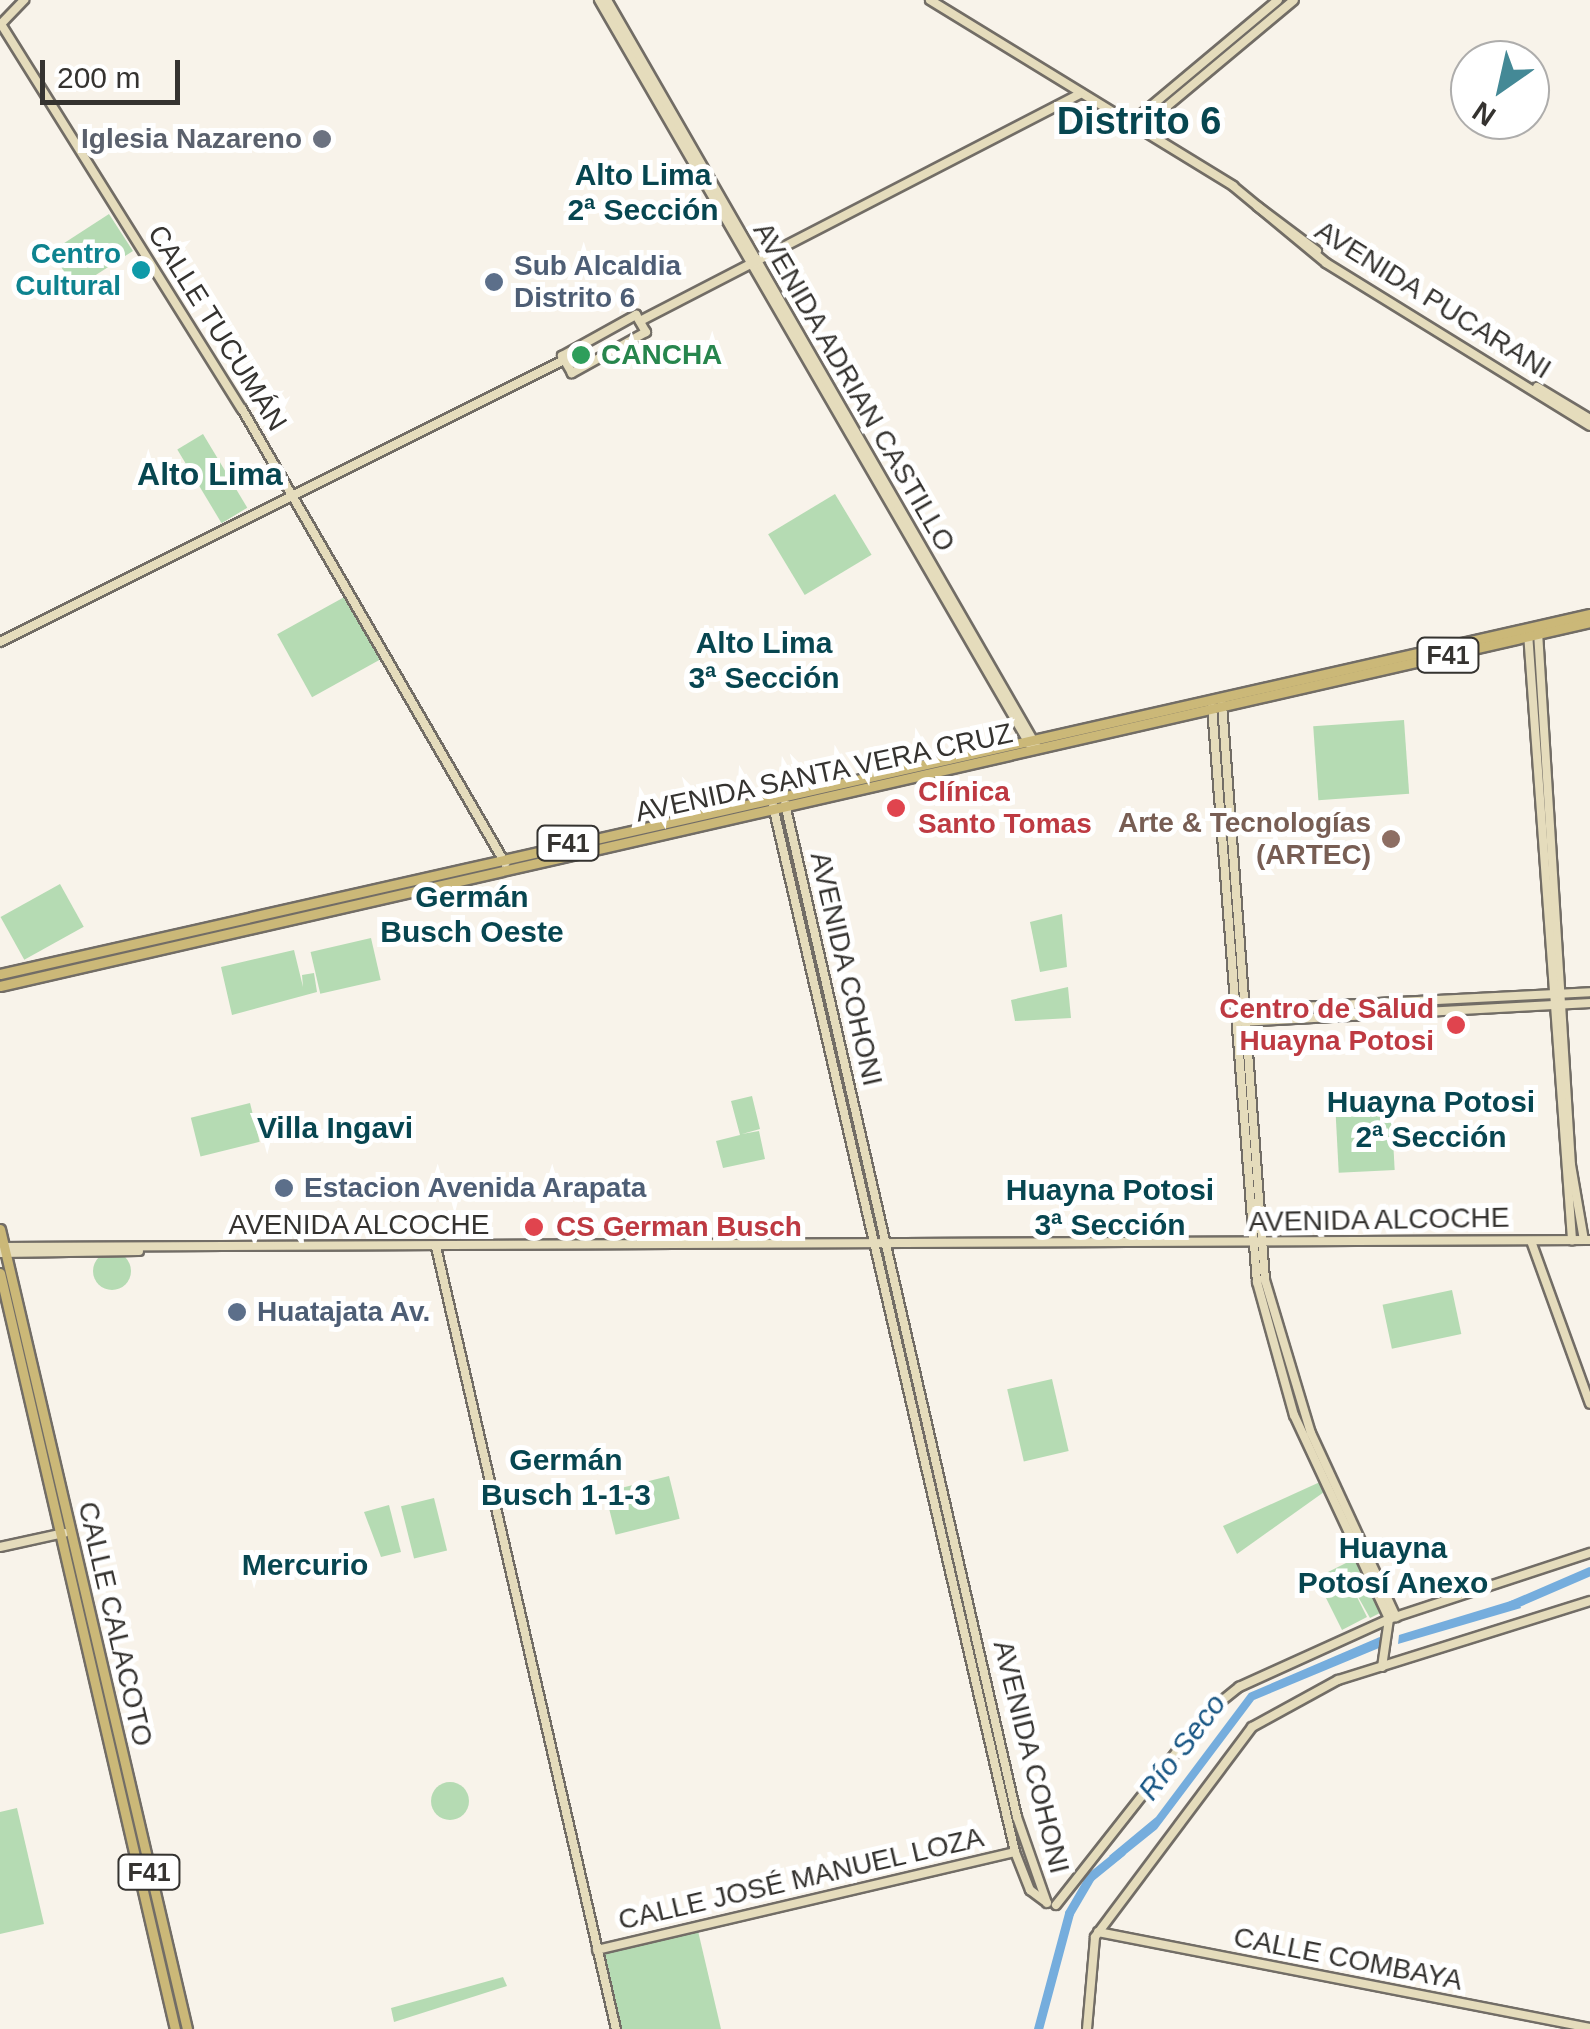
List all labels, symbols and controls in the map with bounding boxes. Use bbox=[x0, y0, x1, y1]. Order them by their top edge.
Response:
scale bar bbox=[45, 40, 185, 102]
north arrow bbox=[1450, 40, 1550, 140]
text: 200 m bbox=[57, 61, 140, 94]
text: N bbox=[1467, 95, 1501, 132]
district label: Distrito 6 bbox=[1057, 99, 1221, 145]
place label: Iglesia Nazareno bbox=[81, 122, 302, 156]
marker: Iglesia Nazareno bbox=[311, 128, 333, 150]
district label: Alto Lima 2ª Sección bbox=[567, 157, 719, 228]
street label: AVENIDA PUCARANI bbox=[1308, 213, 1558, 387]
street label: AVENIDA ADRIAN CASTILLO bbox=[745, 215, 963, 559]
street label: CALLE TUCUMÁN bbox=[140, 219, 294, 437]
place label: Centro Cultural bbox=[15, 237, 121, 303]
place label: Sub Alcaldia Distrito 6 bbox=[514, 249, 682, 315]
marker: Centro Cultural bbox=[130, 259, 152, 281]
marker: Sub Alcaldia Distrito 6 bbox=[483, 271, 505, 293]
place label: CANCHA bbox=[601, 338, 722, 372]
marker: CANCHA bbox=[570, 344, 592, 366]
district label: Alto Lima bbox=[137, 455, 283, 493]
district label: Alto Lima 3ª Sección bbox=[688, 625, 840, 696]
road number: F41 bbox=[1416, 635, 1480, 675]
street label: AVENIDA SANTA VERA CRUZ bbox=[630, 716, 1018, 830]
place label: Clínica Santo Tomas bbox=[918, 775, 1092, 841]
marker: Clínica Santo Tomas bbox=[883, 795, 909, 821]
place label: Arte & Tecnologías (ARTEC) bbox=[1118, 806, 1371, 872]
road number: F41 bbox=[536, 823, 600, 863]
marker: Arte & Tecnologías (ARTEC) bbox=[1380, 828, 1402, 850]
street label: AVENIDA COHONI bbox=[803, 848, 889, 1090]
district label: Germán Busch Oeste bbox=[380, 879, 564, 950]
place label: Centro de Salud Huayna Potosi bbox=[1219, 992, 1434, 1058]
marker: Centro de Salud Huayna Potosi bbox=[1443, 1012, 1469, 1038]
district label: Huayna Potosi 2ª Sección bbox=[1327, 1084, 1535, 1154]
district label: Villa Ingavi bbox=[257, 1110, 413, 1146]
place label: Estacion Avenida Arapata bbox=[304, 1171, 648, 1205]
district label: Huayna Potosi 3ª Sección bbox=[1006, 1172, 1214, 1242]
marker: Estacion Avenida Arapata bbox=[273, 1177, 295, 1199]
street label: AVENIDA ALCOCHE bbox=[1247, 1201, 1511, 1239]
street label: AVENIDA ALCOCHE bbox=[227, 1208, 491, 1242]
place label: CS German Busch bbox=[556, 1210, 802, 1244]
marker: CS German Busch bbox=[521, 1214, 547, 1240]
place label: Huatajata Av. bbox=[257, 1295, 431, 1329]
marker: Huatajata Av. bbox=[226, 1301, 248, 1323]
district label: Germán Busch 1-1-3 bbox=[481, 1442, 651, 1512]
street label: CALLE CALACOTO bbox=[71, 1498, 159, 1750]
district label: Huayna Potosí Anexo bbox=[1297, 1530, 1489, 1600]
district label: Mercurio bbox=[242, 1547, 368, 1583]
street label: AVENIDA COHONI bbox=[986, 1636, 1076, 1878]
water label: Río Seco bbox=[1130, 1687, 1234, 1807]
street label: CALLE JOSÉ MANUEL LOZA bbox=[615, 1820, 987, 1938]
road number: F41 bbox=[116, 1852, 182, 1892]
street label: CALLE COMBAYA bbox=[1231, 1920, 1465, 1998]

